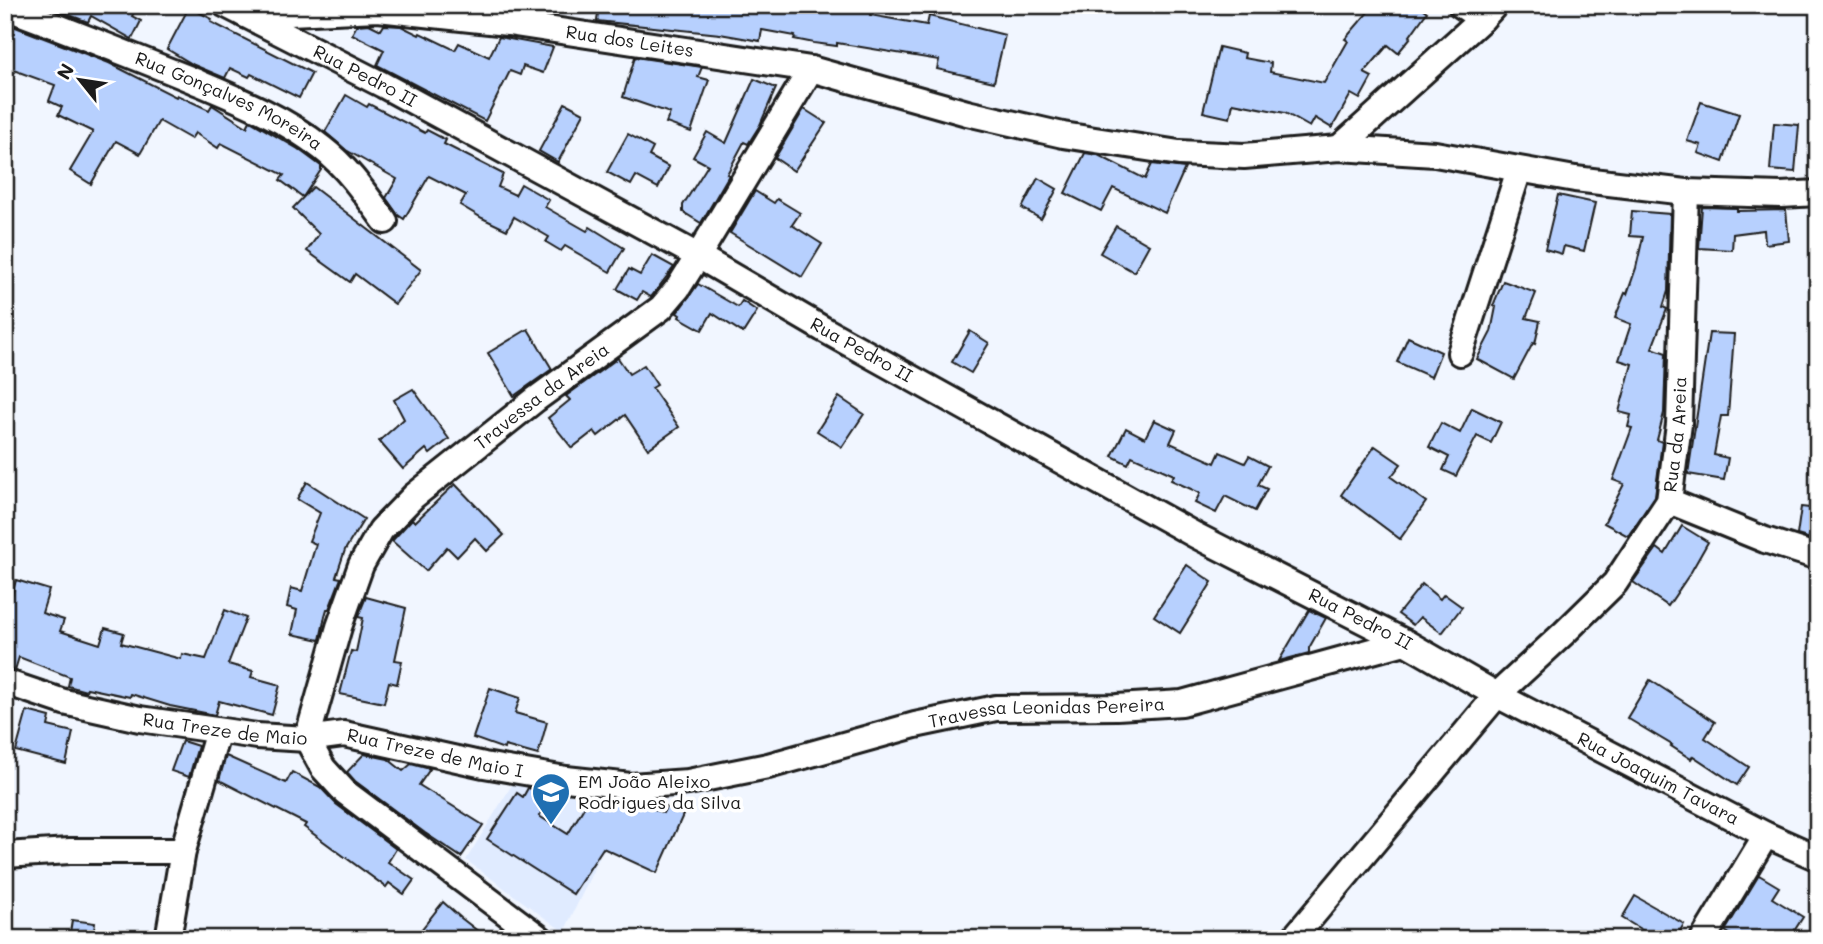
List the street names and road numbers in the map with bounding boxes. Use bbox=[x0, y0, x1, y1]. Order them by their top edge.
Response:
street label: Rua dos Leites bbox=[564, 19, 695, 62]
street label: Rua Pedro II bbox=[310, 39, 421, 112]
street label: Rua Gonçalves Moreira bbox=[132, 45, 328, 155]
street label: Rua Pedro II bbox=[806, 311, 917, 387]
street label: Travessa da Areia bbox=[469, 337, 613, 455]
street label: Rua da Areia bbox=[1657, 376, 1691, 494]
street label: Rua Pedro II bbox=[1305, 582, 1417, 655]
street label: Travessa Leonidas Pereira bbox=[926, 691, 1165, 733]
street label: Rua Treze de Maio bbox=[141, 707, 308, 750]
street label: Rua Treze de Maio I bbox=[345, 722, 525, 783]
street label: Rua Joaquim Tavara bbox=[1573, 726, 1744, 830]

